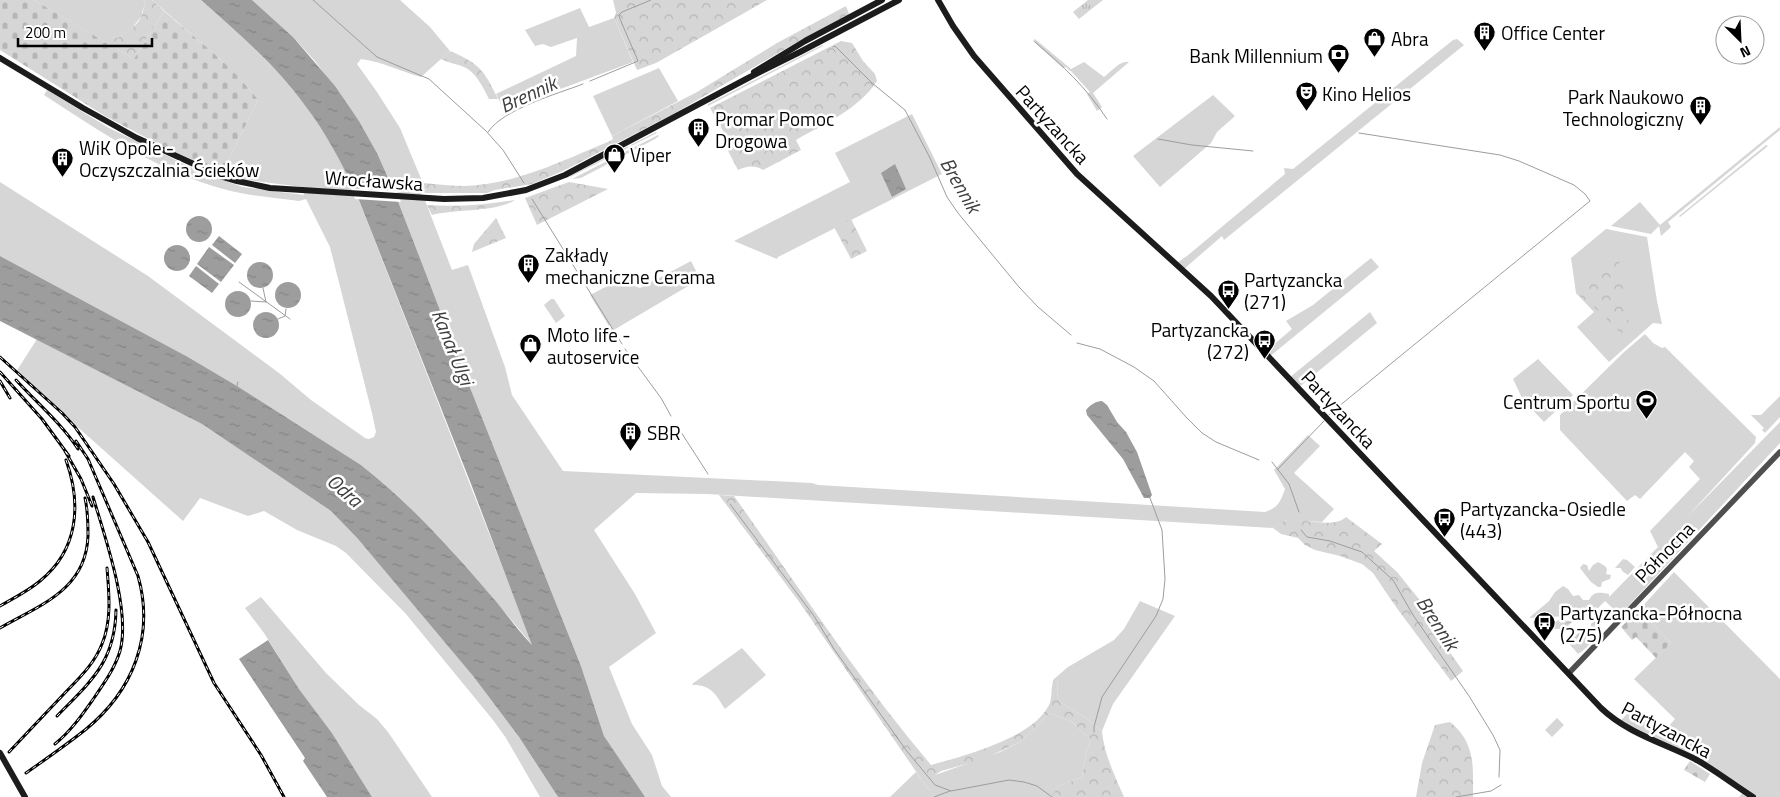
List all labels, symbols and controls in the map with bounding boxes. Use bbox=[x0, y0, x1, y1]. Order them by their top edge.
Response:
scale bar bbox=[18, 15, 151, 47]
north arrow bbox=[1715, 15, 1765, 65]
place label: Office Center bbox=[1501, 18, 1605, 47]
building icon: Office Center bbox=[1473, 20, 1497, 51]
text: 200 m bbox=[25, 21, 66, 44]
place label: Abra bbox=[1391, 24, 1429, 53]
shop icon: Abra bbox=[1363, 26, 1387, 57]
place label: Bank Millennium bbox=[1189, 41, 1323, 70]
text: N bbox=[1737, 41, 1754, 64]
bank icon: Bank Millennium bbox=[1327, 43, 1351, 74]
water label: Brennik bbox=[494, 66, 564, 121]
street label: Partyzancka bbox=[1009, 78, 1097, 171]
place label: Kino Helios bbox=[1322, 79, 1411, 108]
theatre icon: Kino Helios bbox=[1294, 81, 1318, 112]
place label: Park Naukowo Technologiczny bbox=[1563, 82, 1684, 133]
building icon: Park Naukowo Technologiczny bbox=[1688, 95, 1712, 126]
place label: Promar Pomoc Drogowa bbox=[715, 104, 834, 155]
building icon: Promar Pomoc Drogowa bbox=[687, 117, 711, 148]
place label: WiK Opole - Oczyszczalnia Ścieków bbox=[79, 133, 259, 184]
place label: Viper bbox=[630, 140, 672, 169]
shop icon: Viper bbox=[602, 142, 626, 173]
building icon: WiK Opole - Oczyszczalnia Ścieków bbox=[51, 146, 75, 177]
water label: Brennik bbox=[933, 151, 990, 220]
street label: Wrocławska bbox=[324, 162, 425, 198]
place label: Zakłady mechaniczne Cerama bbox=[545, 240, 715, 291]
building icon: Zakłady mechaniczne Cerama bbox=[517, 253, 541, 284]
place label: Partyzancka (271) bbox=[1244, 265, 1343, 316]
bus stop icon: Partyzancka (271) bbox=[1216, 278, 1240, 309]
water label: Kanał Ulgi bbox=[424, 304, 483, 392]
place label: Partyzancka (272) bbox=[1151, 315, 1249, 366]
place label: Moto life - autoservice bbox=[547, 320, 639, 371]
bus stop icon: Partyzancka (272) bbox=[1253, 328, 1277, 359]
shop icon: Moto life - autoservice bbox=[519, 333, 543, 364]
street label: Partyzancka bbox=[1295, 363, 1383, 455]
place label: Centrum Sportu bbox=[1503, 387, 1630, 416]
sports icon: Centrum Sportu bbox=[1634, 389, 1658, 420]
place label: SBR bbox=[647, 418, 681, 447]
building icon: SBR bbox=[619, 420, 643, 451]
water label: Odra bbox=[320, 466, 370, 515]
place label: Partyzancka-Osiedle (443) bbox=[1460, 494, 1626, 545]
bus stop icon: Partyzancka-Osiedle (443) bbox=[1432, 507, 1456, 538]
street label: Północna bbox=[1627, 514, 1701, 589]
water label: Brennik bbox=[1409, 589, 1468, 658]
place label: Partyzancka-Północna (275) bbox=[1560, 598, 1742, 649]
bus stop icon: Partyzancka-Północna (275) bbox=[1532, 611, 1556, 642]
street label: Partyzancka bbox=[1617, 693, 1718, 765]

